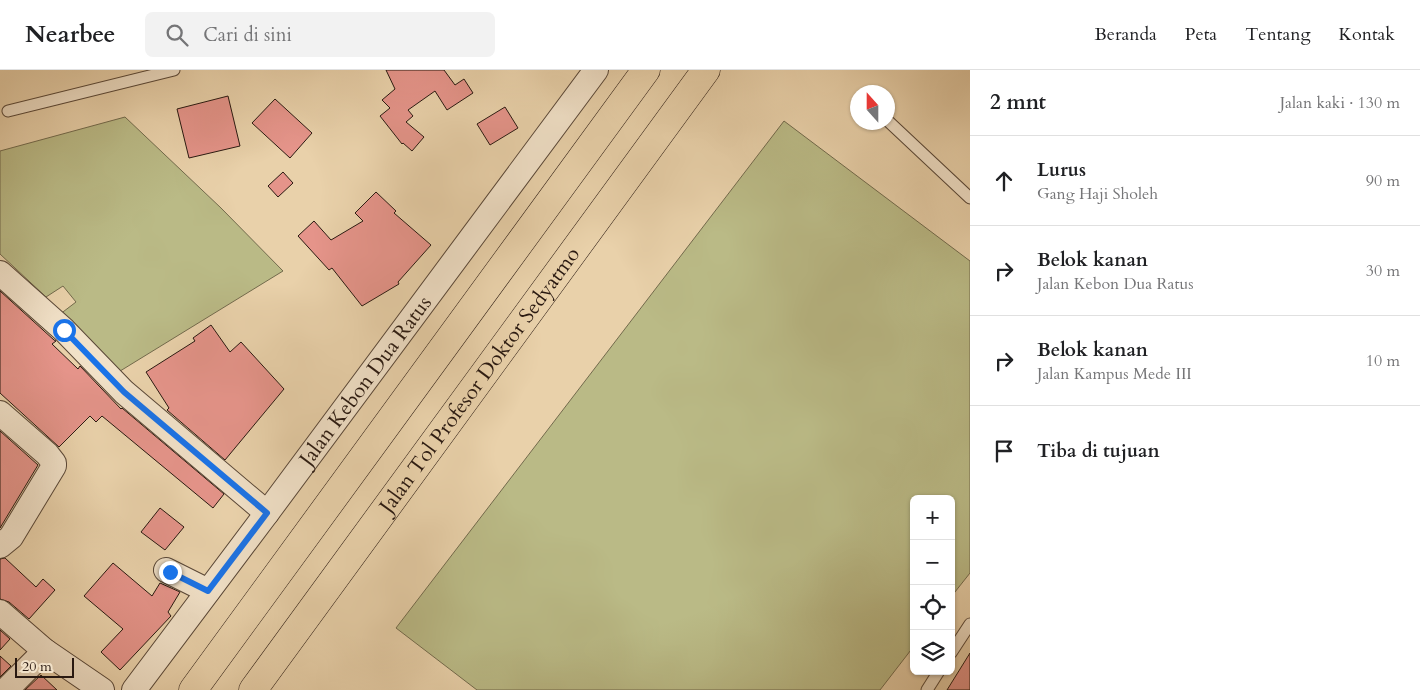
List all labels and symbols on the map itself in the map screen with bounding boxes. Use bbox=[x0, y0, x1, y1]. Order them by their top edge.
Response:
north arrow bbox=[850, 85, 895, 130]
street label: Jalan Tol Profesor Doktor Sedyatmo bbox=[371, 241, 587, 522]
street label: Jalan Kebon Dua Ratus bbox=[291, 290, 439, 475]
route start bbox=[53, 319, 76, 342]
route end bbox=[159, 561, 182, 584]
scale bar bbox=[15, 655, 74, 678]

